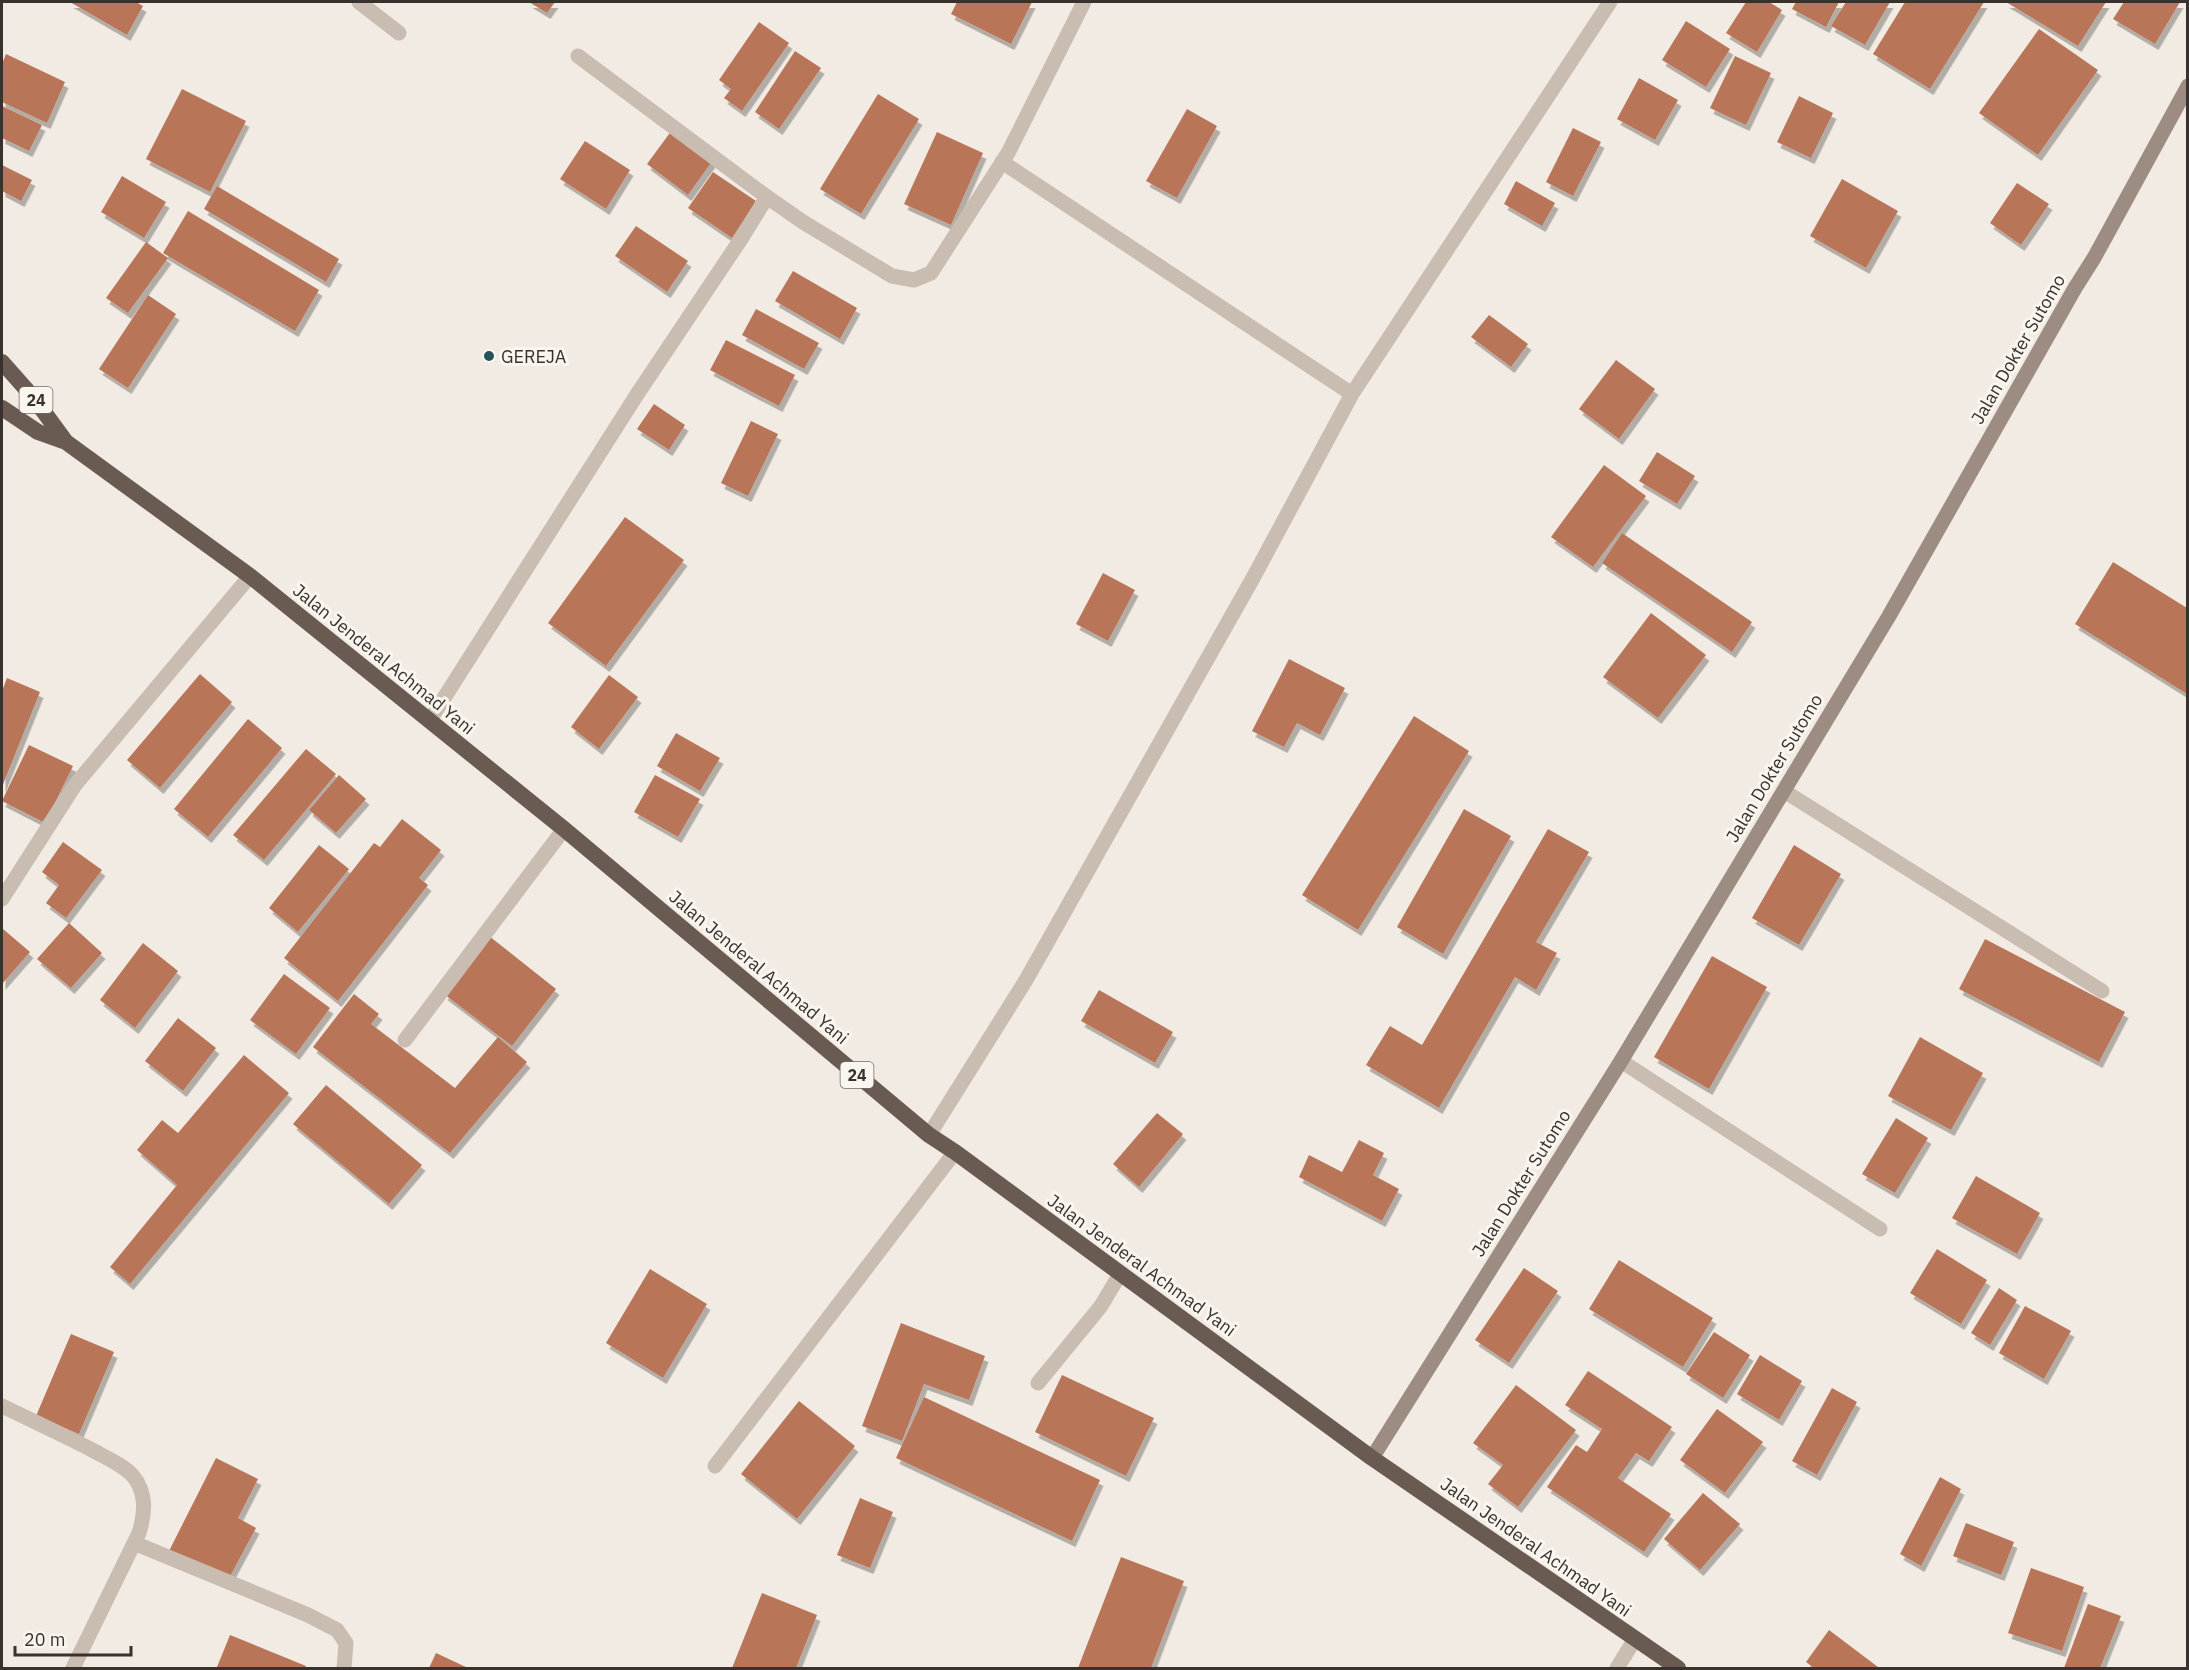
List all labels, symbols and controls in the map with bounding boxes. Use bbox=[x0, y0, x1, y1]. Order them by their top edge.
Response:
street label: Jalan Dokter Sutomo bbox=[1966, 270, 2070, 428]
place label: GEREJA bbox=[501, 345, 567, 368]
marker: GEREJA bbox=[482, 349, 496, 363]
road number: 24 bbox=[20, 387, 52, 413]
street label: Jalan Jenderal Achmad Yani bbox=[288, 578, 480, 740]
street label: Jalan Dokter Sutomo bbox=[1721, 690, 1827, 846]
street label: Jalan Jenderal Achmad Yani bbox=[664, 885, 854, 1049]
road number: 24 bbox=[840, 1062, 874, 1088]
street label: Jalan Dokter Sutomo bbox=[1466, 1105, 1576, 1261]
street label: Jalan Jenderal Achmad Yani bbox=[1043, 1189, 1241, 1341]
street label: Jalan Jenderal Achmad Yani bbox=[1436, 1472, 1636, 1622]
scale bar bbox=[15, 1619, 130, 1657]
text: 20 m bbox=[24, 1628, 66, 1651]

